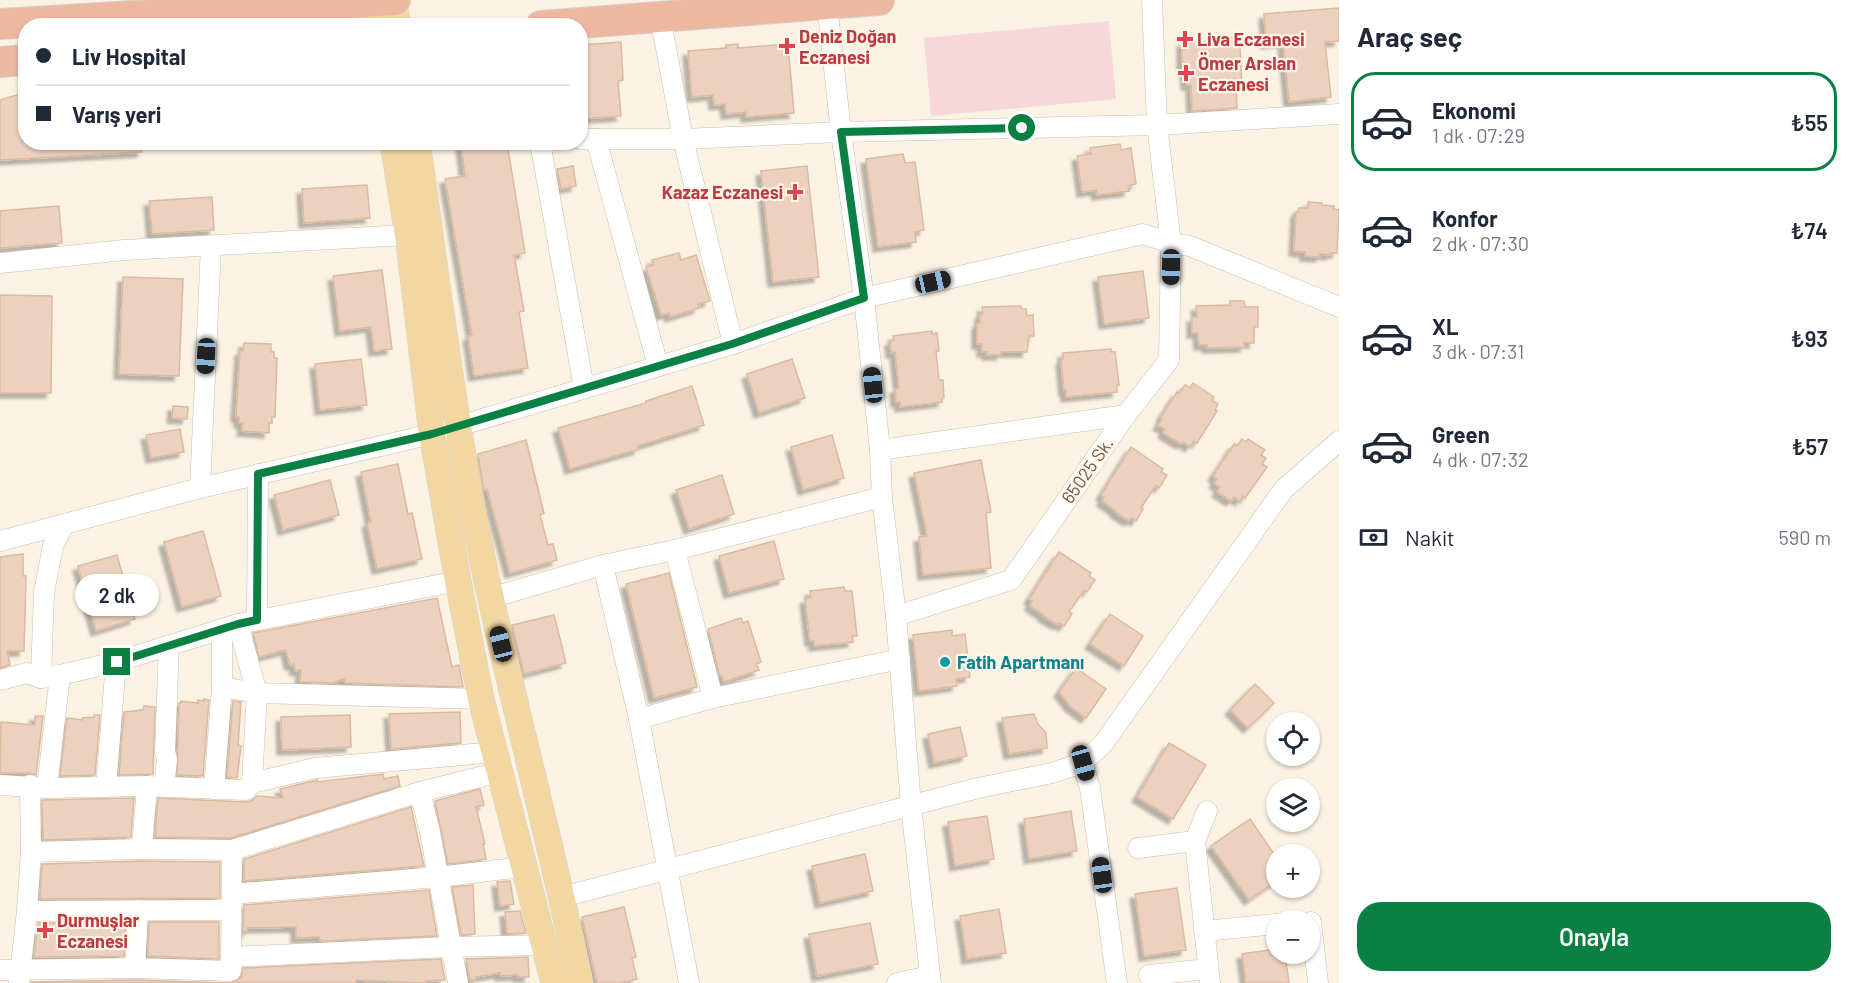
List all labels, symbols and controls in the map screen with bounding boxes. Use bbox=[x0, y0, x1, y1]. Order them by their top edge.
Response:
text: Araç seç bbox=[1357, 20, 1462, 52]
place label: Deniz Doğan Eczanesi bbox=[799, 25, 896, 68]
place label: Liva Eczanesi bbox=[1197, 28, 1304, 50]
marker: Liva Eczanesi bbox=[1178, 32, 1192, 46]
marker: Deniz Doğan Eczanesi bbox=[780, 39, 794, 53]
text: Liv Hospital bbox=[72, 43, 186, 69]
place label: Ömer Arslan Eczanesi bbox=[1198, 52, 1296, 95]
marker: Ömer Arslan Eczanesi bbox=[1179, 66, 1193, 80]
icon: car bbox=[1360, 95, 1414, 149]
text: Ekonomi bbox=[1432, 97, 1516, 123]
text: Varış yeri bbox=[72, 101, 161, 127]
text: ₺55 bbox=[1791, 109, 1828, 135]
route start bbox=[1008, 114, 1035, 141]
text: 1 dk · 07:29 bbox=[1432, 123, 1525, 147]
place label: Kazaz Eczanesi bbox=[662, 181, 783, 203]
marker: Kazaz Eczanesi bbox=[788, 185, 802, 199]
icon: car bbox=[1360, 203, 1414, 257]
text: Konfor bbox=[1432, 205, 1498, 231]
text: ₺74 bbox=[1790, 217, 1828, 243]
text: 2 dk · 07:30 bbox=[1432, 231, 1529, 255]
car bbox=[1162, 249, 1180, 285]
car bbox=[913, 269, 953, 295]
icon: car bbox=[1360, 311, 1414, 365]
text: XL bbox=[1432, 313, 1458, 339]
text: ₺93 bbox=[1791, 325, 1828, 351]
car bbox=[196, 338, 216, 374]
text: 3 dk · 07:31 bbox=[1432, 339, 1524, 363]
car bbox=[862, 366, 884, 404]
icon: car bbox=[1360, 419, 1414, 473]
text: Green bbox=[1432, 421, 1490, 447]
street label: 65025 Sk. bbox=[1056, 433, 1118, 507]
text: ₺57 bbox=[1791, 433, 1828, 459]
text: 4 dk · 07:32 bbox=[1432, 447, 1529, 471]
icon: cash bbox=[1357, 521, 1390, 554]
text: Nakit bbox=[1405, 524, 1455, 550]
text: 590 m bbox=[1778, 525, 1831, 549]
callout: 2 dk bbox=[75, 575, 159, 617]
text: 2 dk bbox=[99, 583, 135, 607]
car bbox=[488, 624, 514, 664]
route end bbox=[103, 648, 130, 675]
place label: Fatih Apartmanı bbox=[957, 651, 1084, 673]
marker: Fatih Apartmanı bbox=[938, 655, 952, 669]
map controls bbox=[1266, 712, 1320, 964]
button: locate bbox=[1266, 712, 1320, 766]
car bbox=[1069, 743, 1097, 783]
button: layers bbox=[1266, 778, 1320, 832]
button: + bbox=[1266, 844, 1320, 898]
car bbox=[1091, 856, 1113, 894]
button: Onayla bbox=[1357, 902, 1831, 971]
place label: Durmuşlar Eczanesi bbox=[57, 909, 140, 952]
button: − bbox=[1266, 910, 1320, 964]
marker: Durmuşlar Eczanesi bbox=[38, 923, 52, 937]

